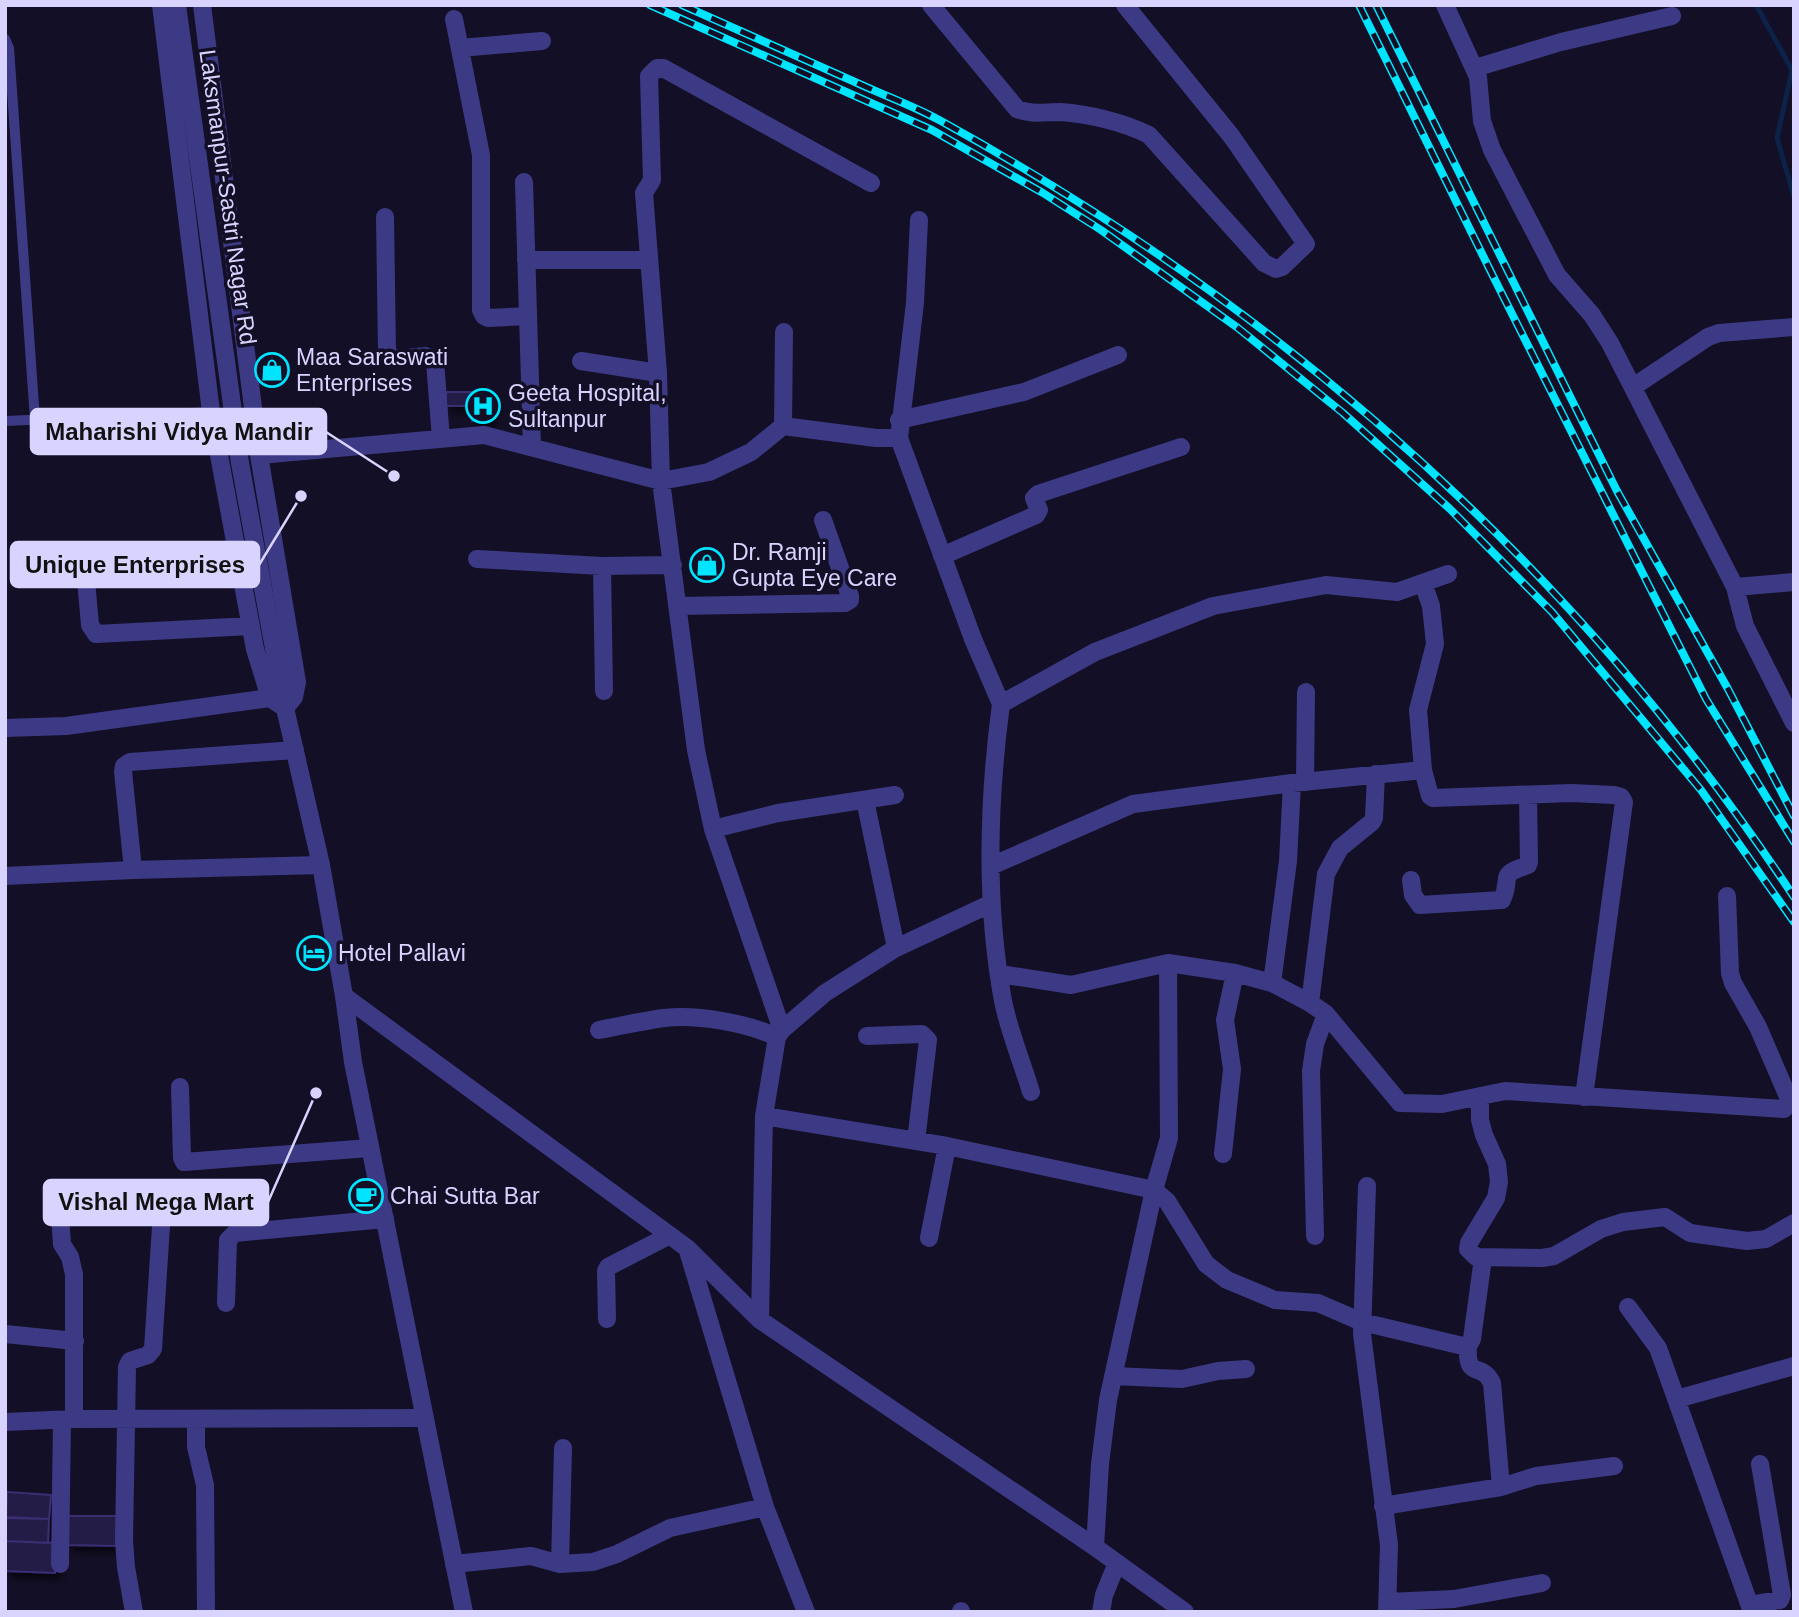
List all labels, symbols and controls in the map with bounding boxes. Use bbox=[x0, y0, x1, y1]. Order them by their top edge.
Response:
street label: Laksmanpur-Sastri Nagar Rd bbox=[194, 48, 262, 346]
place label: Maa Saraswati Enterprises bbox=[296, 344, 448, 396]
shop icon: Maa Saraswati Enterprises bbox=[253, 351, 291, 389]
place label: Geeta Hospital, Sultanpur bbox=[508, 380, 667, 432]
hospital icon: Geeta Hospital, Sultanpur bbox=[464, 387, 502, 425]
callout: Maharishi Vidya Mandir bbox=[31, 409, 326, 454]
text: Maharishi Vidya Mandir bbox=[45, 418, 313, 445]
place label: Dr. Ramji Gupta Eye Care bbox=[732, 539, 897, 591]
callout: Unique Enterprises bbox=[11, 542, 259, 587]
shop icon: Dr. Ramji Gupta Eye Care bbox=[688, 546, 726, 584]
text: Unique Enterprises bbox=[25, 551, 245, 578]
hotel icon: Hotel Pallavi bbox=[295, 934, 333, 972]
place label: Hotel Pallavi bbox=[338, 940, 466, 966]
cafe icon: Chai Sutta Bar bbox=[347, 1177, 385, 1215]
callout: Vishal Mega Mart bbox=[44, 1180, 268, 1225]
place label: Chai Sutta Bar bbox=[390, 1183, 540, 1209]
text: Vishal Mega Mart bbox=[58, 1188, 254, 1215]

